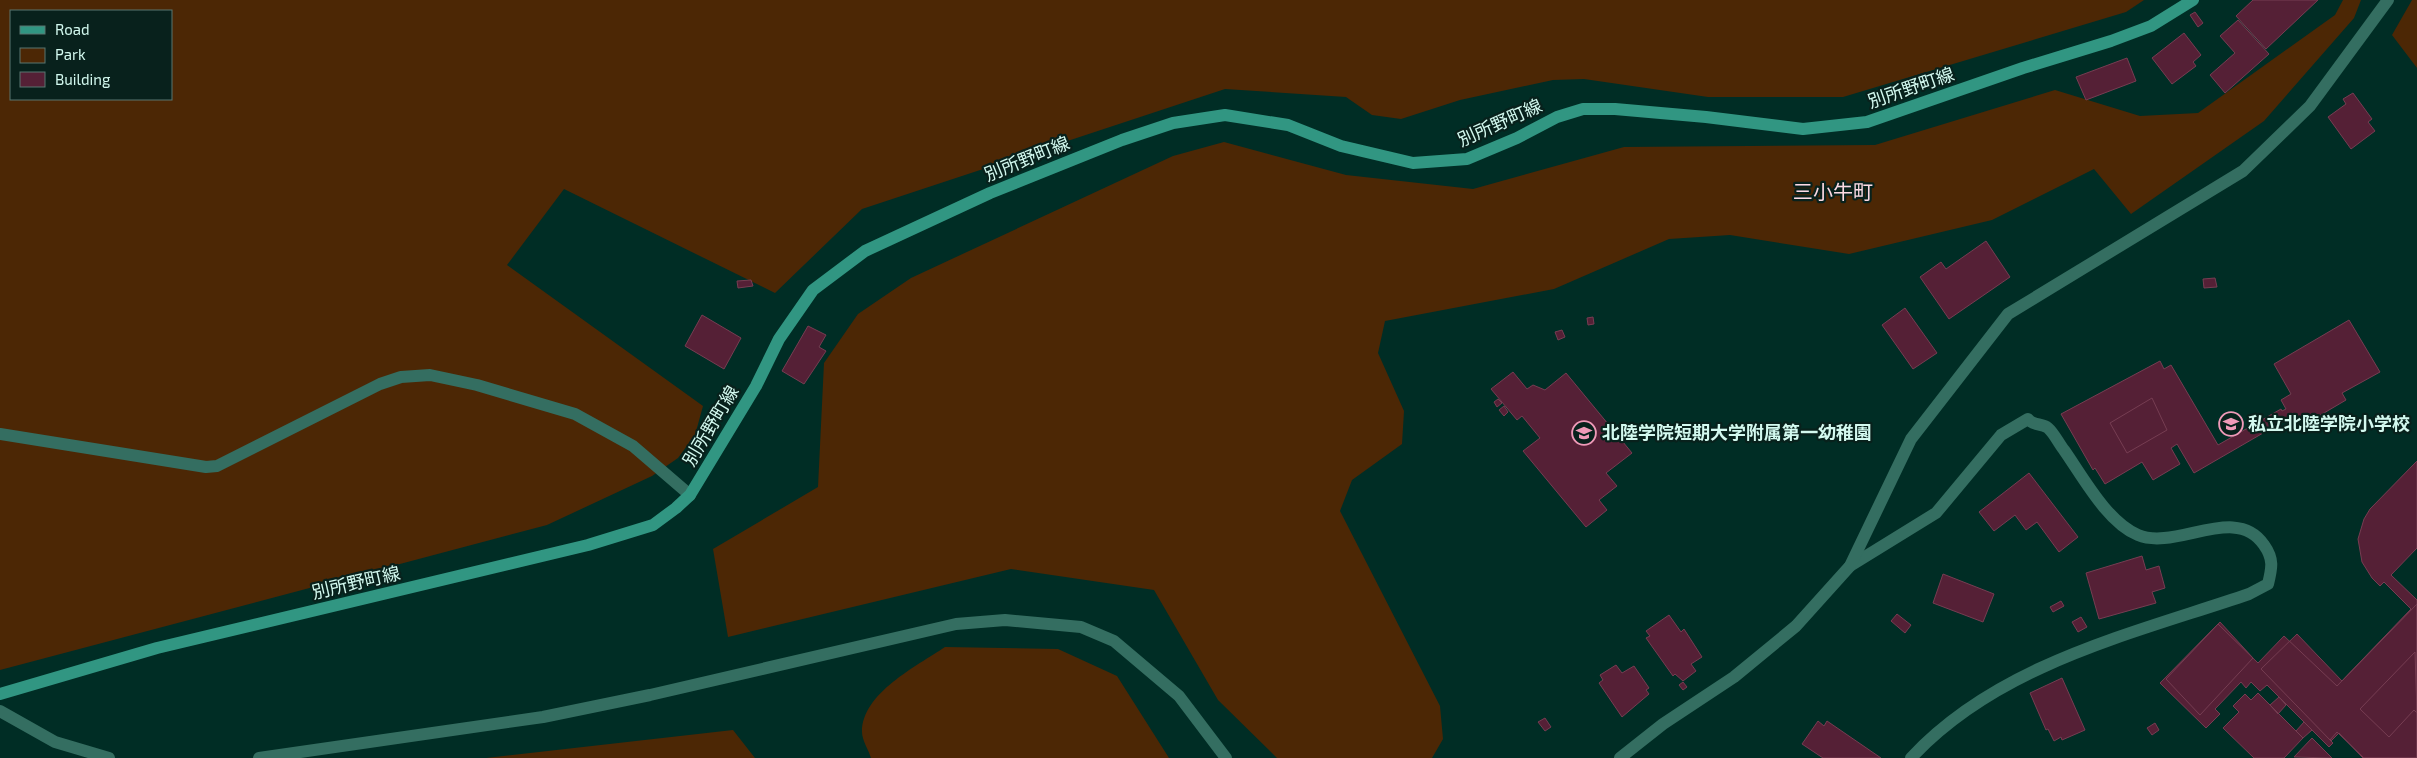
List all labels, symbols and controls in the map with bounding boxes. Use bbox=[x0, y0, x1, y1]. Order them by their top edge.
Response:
legend bbox=[10, 10, 172, 100]
text: Road bbox=[55, 20, 90, 38]
text: Park bbox=[55, 45, 86, 63]
street label: 別所野町線 bbox=[1865, 62, 1957, 112]
text: Building bbox=[55, 70, 111, 88]
street label: 別所野町線 bbox=[1454, 94, 1545, 150]
street label: 別所野町線 bbox=[981, 131, 1072, 185]
district label: 三小牛町 bbox=[1793, 179, 1873, 203]
street label: 別所野町線 bbox=[678, 381, 743, 470]
school or university icon: 私立北陸学院小学校 bbox=[2218, 411, 2244, 437]
place label: 私立北陸学院小学校 bbox=[2248, 412, 2410, 434]
school or university icon: 北陸学院短期大学附属第一幼稚園 bbox=[1571, 420, 1597, 446]
place label: 北陸学院短期大学附属第一幼稚園 bbox=[1602, 421, 1872, 443]
street label: 別所野町線 bbox=[309, 561, 402, 603]

